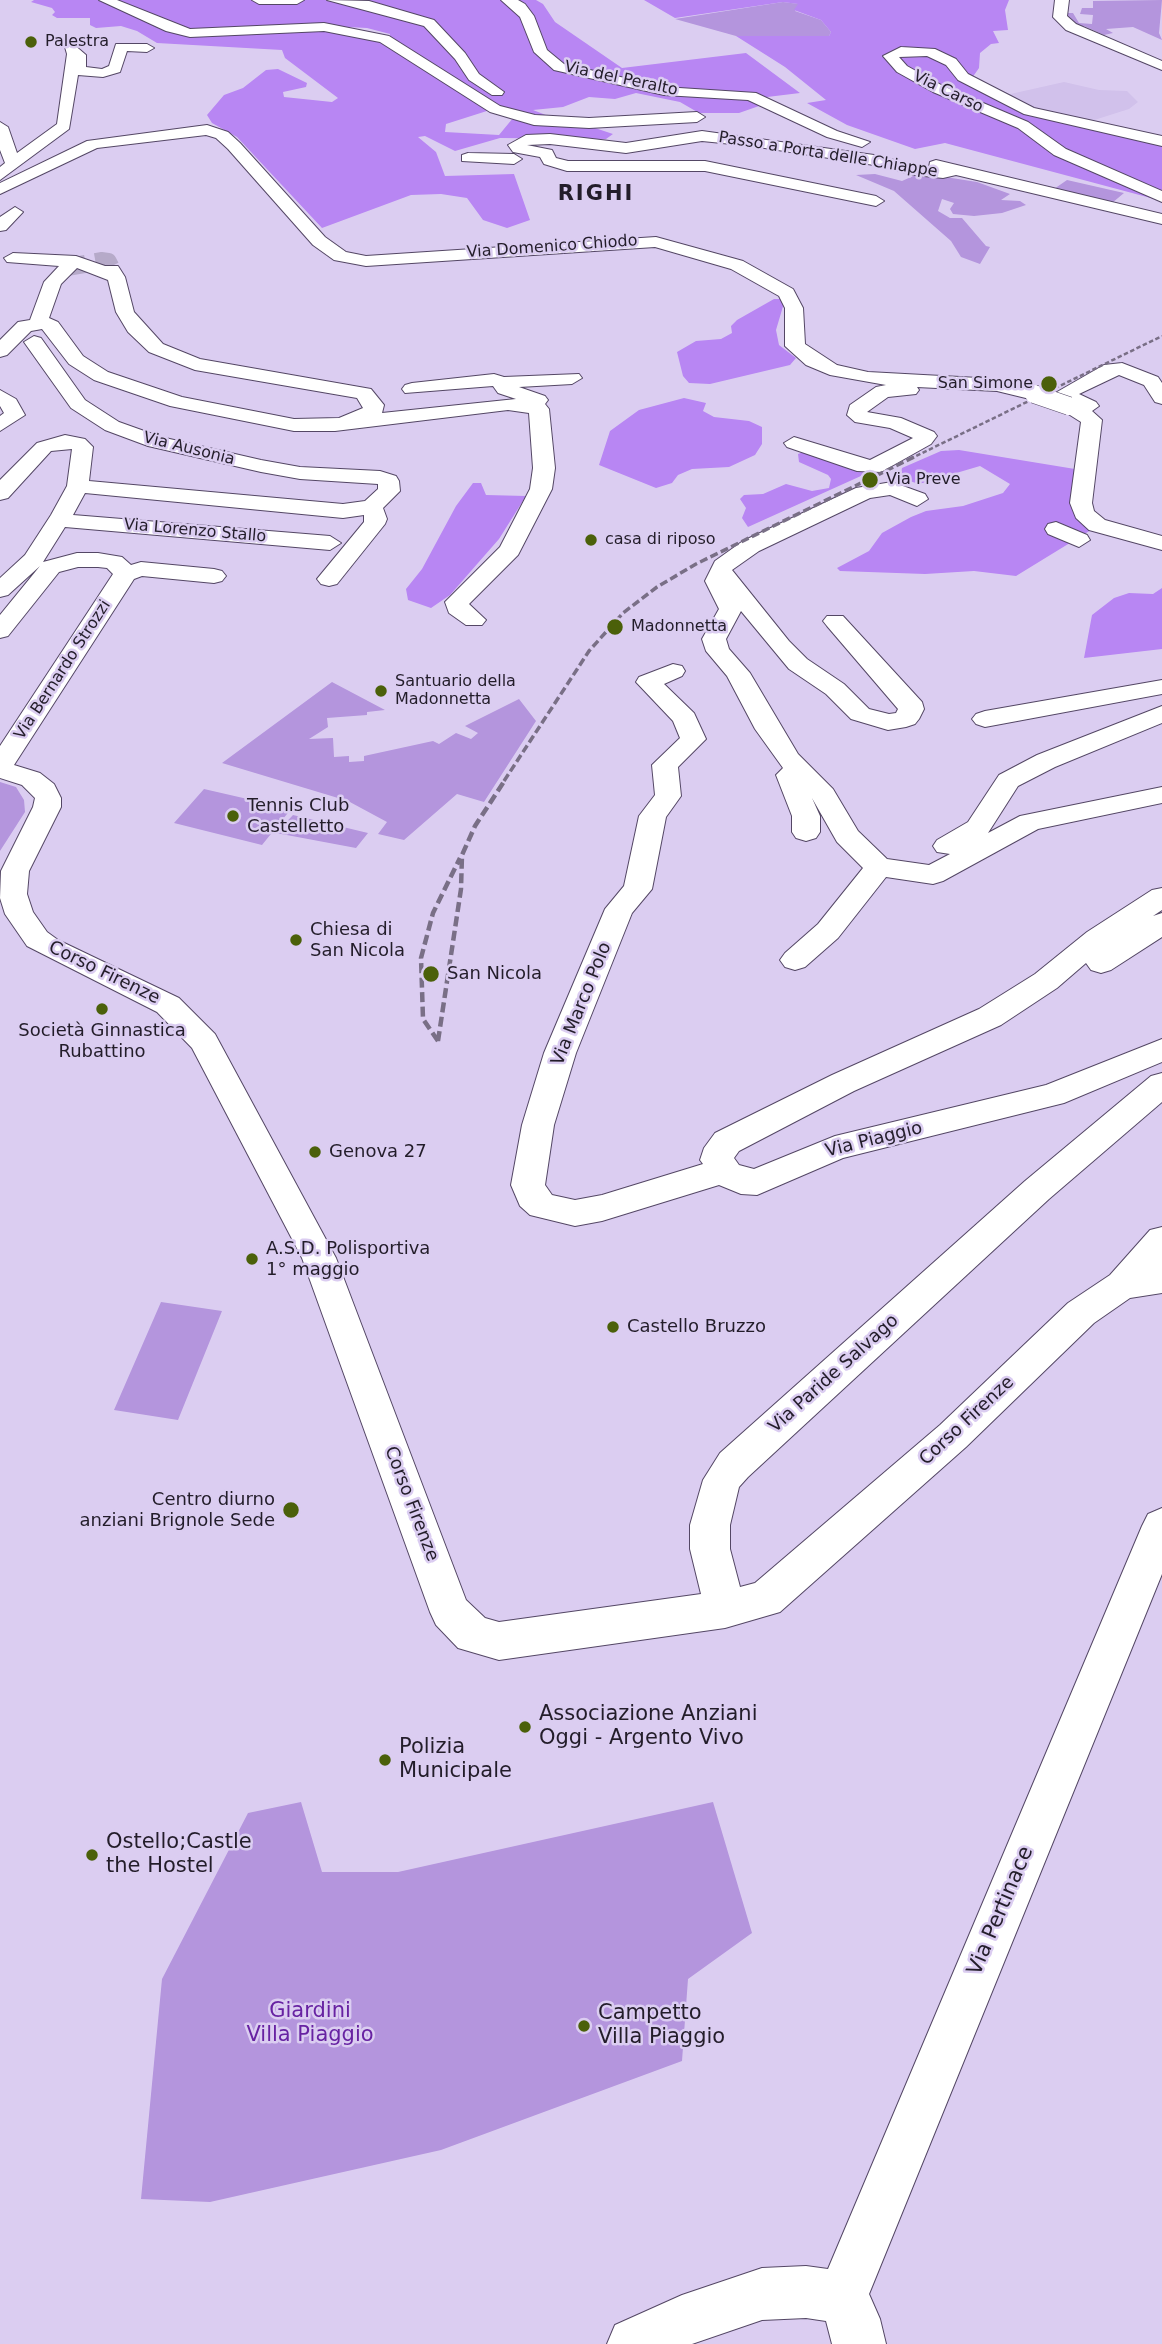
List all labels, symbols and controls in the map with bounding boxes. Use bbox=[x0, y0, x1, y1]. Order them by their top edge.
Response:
place label: Palestra bbox=[45, 32, 109, 52]
marker: Palestra bbox=[23, 34, 39, 50]
street label: Via del Peralto bbox=[563, 58, 679, 100]
street label: Via Carso bbox=[910, 67, 986, 117]
street label: Passo a Porta delle Chiappe bbox=[717, 128, 939, 182]
district label: RIGHI bbox=[558, 182, 634, 208]
street label: Via Domenico Chiodo bbox=[466, 231, 638, 263]
place label: San Simone bbox=[938, 374, 1033, 394]
marker: San Simone bbox=[1039, 374, 1059, 394]
street label: Via Ausonia bbox=[141, 428, 237, 470]
marker: Via Preve bbox=[860, 470, 880, 490]
place label: Via Preve bbox=[886, 470, 961, 490]
street label: Via Lorenzo Stallo bbox=[123, 515, 267, 547]
place label: casa di riposo bbox=[605, 530, 716, 550]
marker: casa di riposo bbox=[583, 532, 599, 548]
street label: Via Bernardo Strozzi bbox=[11, 597, 115, 743]
marker: Madonnetta bbox=[605, 617, 625, 637]
place label: Madonnetta bbox=[631, 617, 727, 637]
place label: Santuario della Madonnetta bbox=[395, 672, 516, 710]
marker: Santuario della Madonnetta bbox=[373, 683, 389, 699]
place label: Tennis Club Castelletto bbox=[247, 795, 349, 838]
marker: Tennis Club Castelletto bbox=[225, 808, 241, 824]
place label: Chiesa di San Nicola bbox=[310, 919, 405, 962]
marker: Chiesa di San Nicola bbox=[288, 932, 304, 948]
street label: Corso Firenze bbox=[45, 937, 163, 1009]
street label: Via Marco Polo bbox=[547, 939, 617, 1069]
place label: San Nicola bbox=[447, 963, 542, 985]
marker: San Nicola bbox=[421, 964, 441, 984]
marker: Società Ginnastica Rubattino bbox=[94, 1001, 110, 1017]
place label: Società Ginnastica Rubattino bbox=[18, 1020, 186, 1062]
street label: Via Piaggio bbox=[823, 1118, 925, 1162]
place label: Genova 27 bbox=[329, 1141, 427, 1163]
marker: Genova 27 bbox=[307, 1144, 323, 1160]
place label: A.S.D. Polisportiva 1° maggio bbox=[266, 1238, 430, 1280]
marker: A.S.D. Polisportiva 1° maggio bbox=[244, 1251, 260, 1267]
street label: Via Paride Salvago bbox=[765, 1310, 903, 1438]
place label: Castello Bruzzo bbox=[627, 1316, 766, 1338]
marker: Castello Bruzzo bbox=[605, 1319, 621, 1335]
street label: Corso Firenze bbox=[915, 1372, 1019, 1470]
street label: Corso Firenze bbox=[379, 1444, 443, 1564]
place label: Centro diurno anziani Brignole Sede bbox=[80, 1489, 275, 1532]
marker: Centro diurno anziani Brignole Sede bbox=[281, 1500, 301, 1520]
place label: Associazione Anziani Oggi - Argento Vivo bbox=[539, 1702, 758, 1752]
marker: Associazione Anziani Oggi - Argento Vivo bbox=[517, 1719, 533, 1735]
place label: Polizia Municipale bbox=[399, 1735, 512, 1785]
marker: Polizia Municipale bbox=[377, 1752, 393, 1768]
place label: Ostello;Castle the Hostel bbox=[106, 1830, 252, 1880]
street label: Via Pertinace bbox=[963, 1843, 1039, 1979]
marker: Ostello;Castle the Hostel bbox=[84, 1847, 100, 1863]
park label: Giardini Villa Piaggio bbox=[246, 1999, 374, 2049]
place label: Campetto Villa Piaggio bbox=[598, 2001, 725, 2051]
marker: Campetto Villa Piaggio bbox=[576, 2018, 592, 2034]

